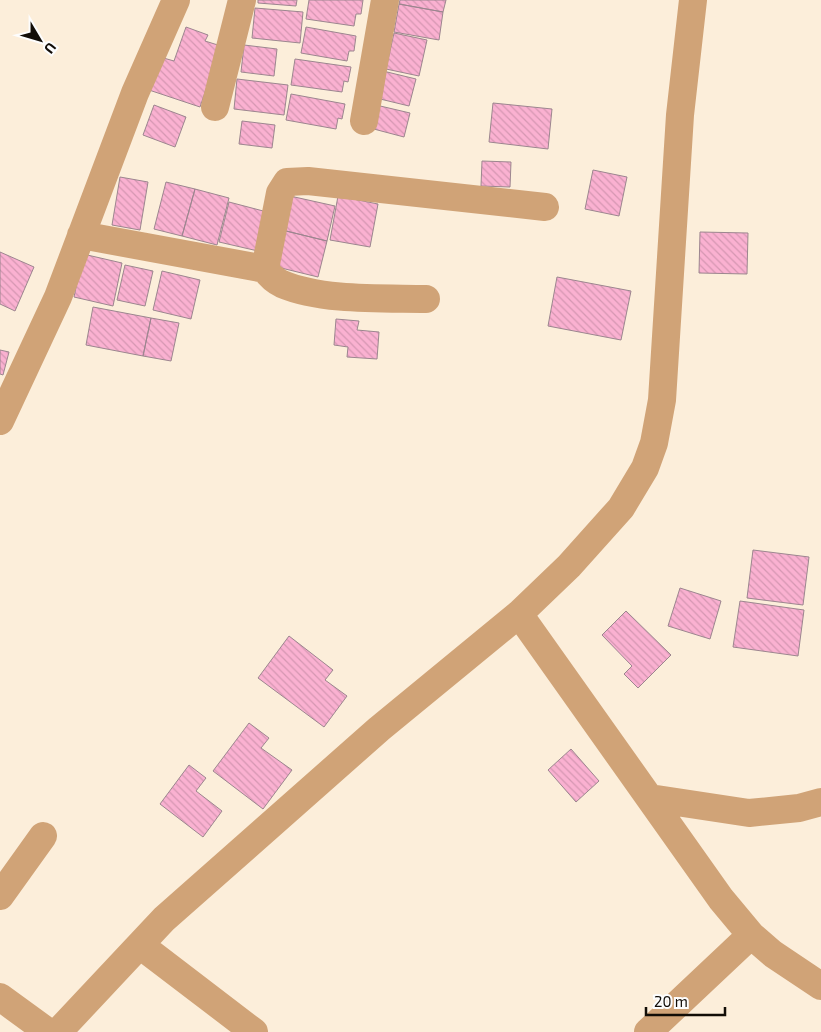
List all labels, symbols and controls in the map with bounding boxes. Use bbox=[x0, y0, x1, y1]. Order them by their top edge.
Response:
north arrow bbox=[15, 15, 65, 65]
text: U bbox=[41, 39, 60, 57]
scale bar bbox=[646, 984, 725, 1016]
text: 20 m bbox=[654, 992, 688, 1010]

